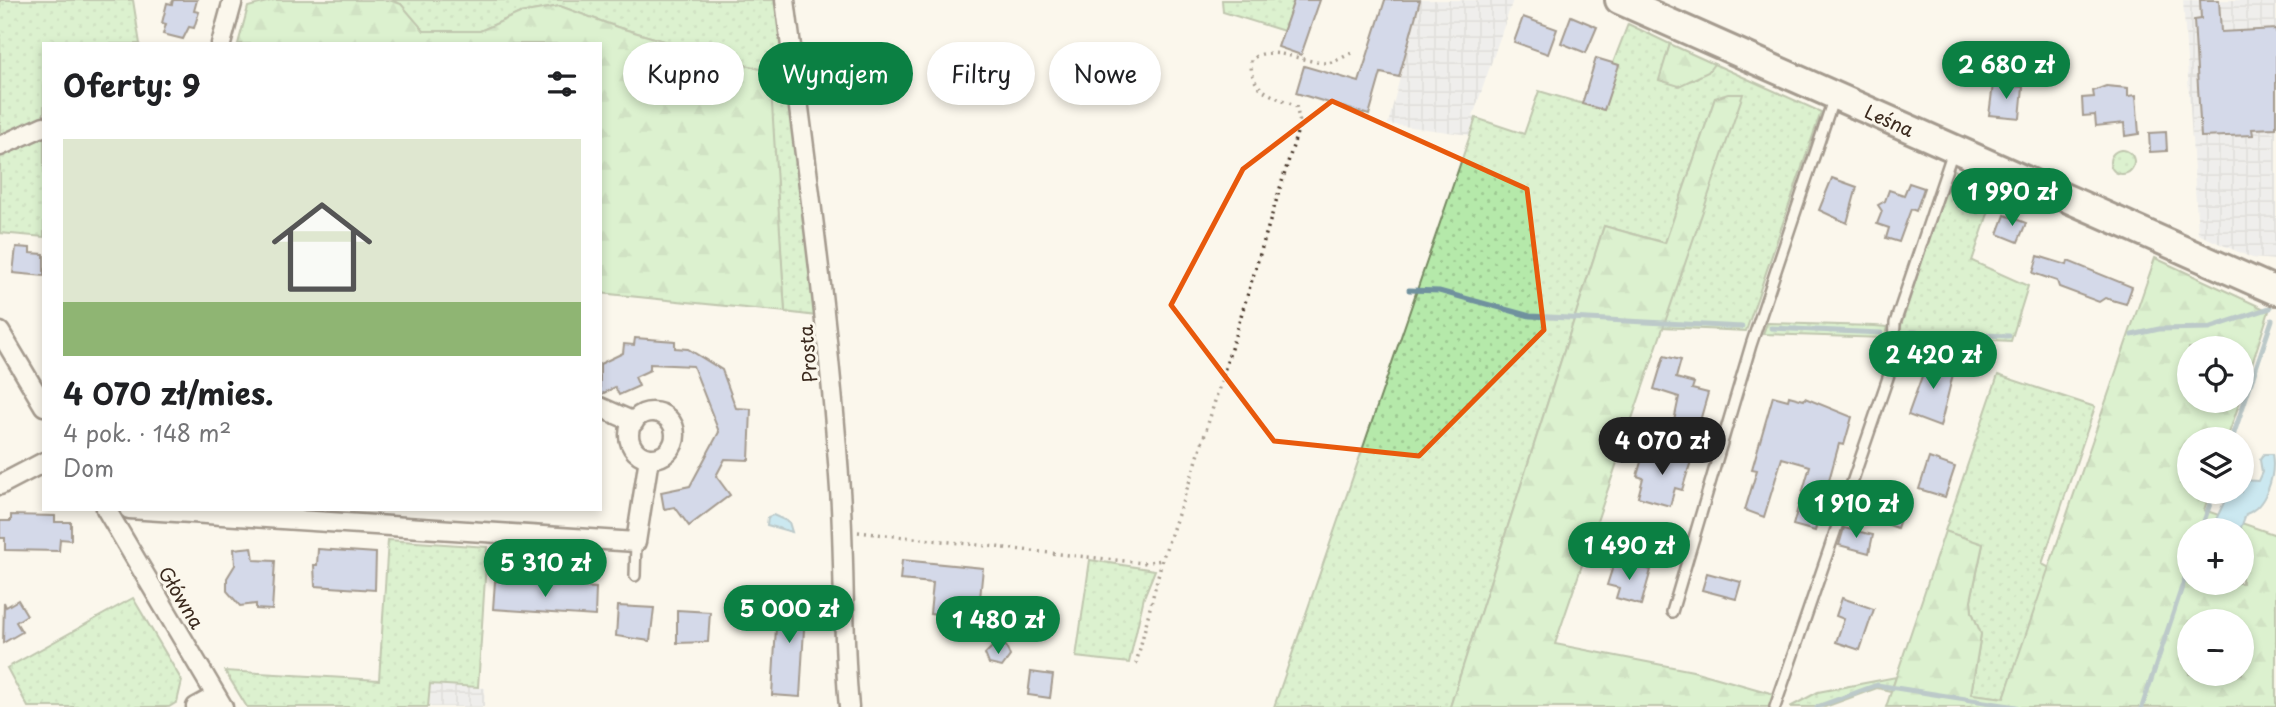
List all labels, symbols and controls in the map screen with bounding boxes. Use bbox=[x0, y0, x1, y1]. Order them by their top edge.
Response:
chip: Kupno bbox=[623, 42, 744, 105]
chip: Wynajem bbox=[758, 42, 913, 105]
chip: Filtry bbox=[927, 42, 1035, 105]
chip: Nowe bbox=[1049, 42, 1161, 105]
pin: 2 680 zł bbox=[1934, 42, 2078, 101]
text: 2 680 zł bbox=[1958, 46, 2054, 81]
text: Oferty: 9 bbox=[63, 62, 201, 107]
icon: filters bbox=[543, 65, 581, 103]
street label: Leśna bbox=[1861, 97, 1919, 143]
pin: 1 990 zł bbox=[1940, 168, 2084, 228]
text: 1 990 zł bbox=[1967, 173, 2057, 208]
icon: home bbox=[259, 184, 385, 310]
street label: Prosta bbox=[790, 324, 823, 384]
pin: 2 420 zł bbox=[1861, 332, 2005, 391]
text: 2 420 zł bbox=[1885, 336, 1981, 371]
map controls bbox=[2177, 336, 2254, 686]
button: locate bbox=[2177, 336, 2254, 413]
text: 4 070 zł/mies. bbox=[63, 370, 274, 415]
text: 4 pok. · 148 m² bbox=[63, 415, 231, 450]
pin: 4 070 zł bbox=[1590, 418, 1734, 477]
text: 4 070 zł bbox=[1615, 422, 1709, 457]
button: layers bbox=[2177, 427, 2254, 504]
text: Dom bbox=[63, 450, 114, 485]
pin: 1 910 zł bbox=[1784, 480, 1928, 540]
text: 1 910 zł bbox=[1814, 485, 1898, 520]
button: + bbox=[2177, 518, 2254, 595]
pin: 1 490 zł bbox=[1557, 522, 1701, 582]
text: 1 490 zł bbox=[1584, 527, 1674, 562]
pin: 5 310 zł bbox=[473, 540, 617, 599]
text: 5 310 zł bbox=[500, 544, 590, 579]
street label: Główna bbox=[152, 560, 212, 634]
pin: 5 000 zł bbox=[717, 586, 861, 645]
text: 5 000 zł bbox=[740, 590, 838, 625]
pin: 1 480 zł bbox=[926, 596, 1070, 656]
text: 1 480 zł bbox=[952, 601, 1044, 636]
button: − bbox=[2177, 609, 2254, 686]

